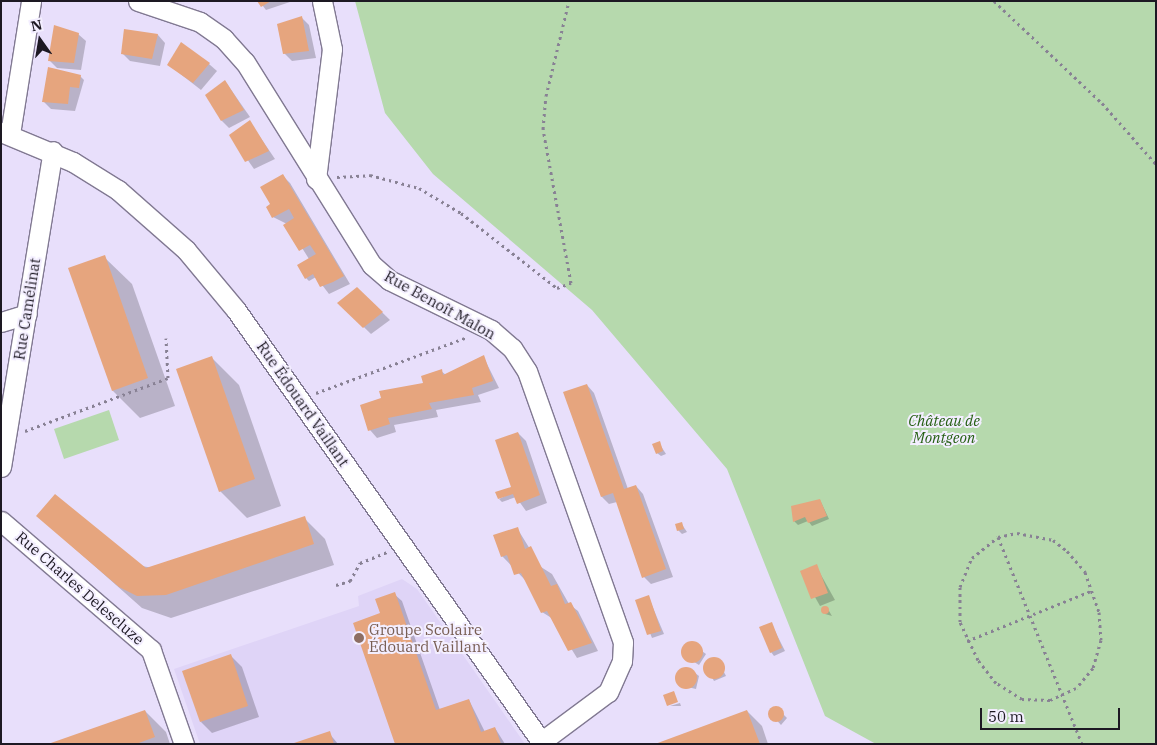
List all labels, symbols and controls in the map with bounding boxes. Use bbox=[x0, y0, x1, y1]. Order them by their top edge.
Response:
north arrow bbox=[15, 15, 65, 65]
text: N bbox=[29, 15, 44, 35]
street label: Rue Camélinat bbox=[10, 257, 44, 361]
street label: Rue Benoît Malon bbox=[381, 267, 499, 343]
street label: Rue Édouard Vaillant bbox=[253, 338, 353, 470]
park label: Château de Montgeon bbox=[908, 411, 980, 446]
street label: Rue Charles Delescluze bbox=[12, 528, 148, 648]
place label: Groupe Scolaire Édouard Vaillant bbox=[369, 620, 487, 655]
marker: Groupe Scolaire Édouard Vaillant bbox=[353, 632, 365, 644]
scale bar bbox=[982, 698, 1122, 730]
text: 50 m bbox=[988, 707, 1024, 726]

